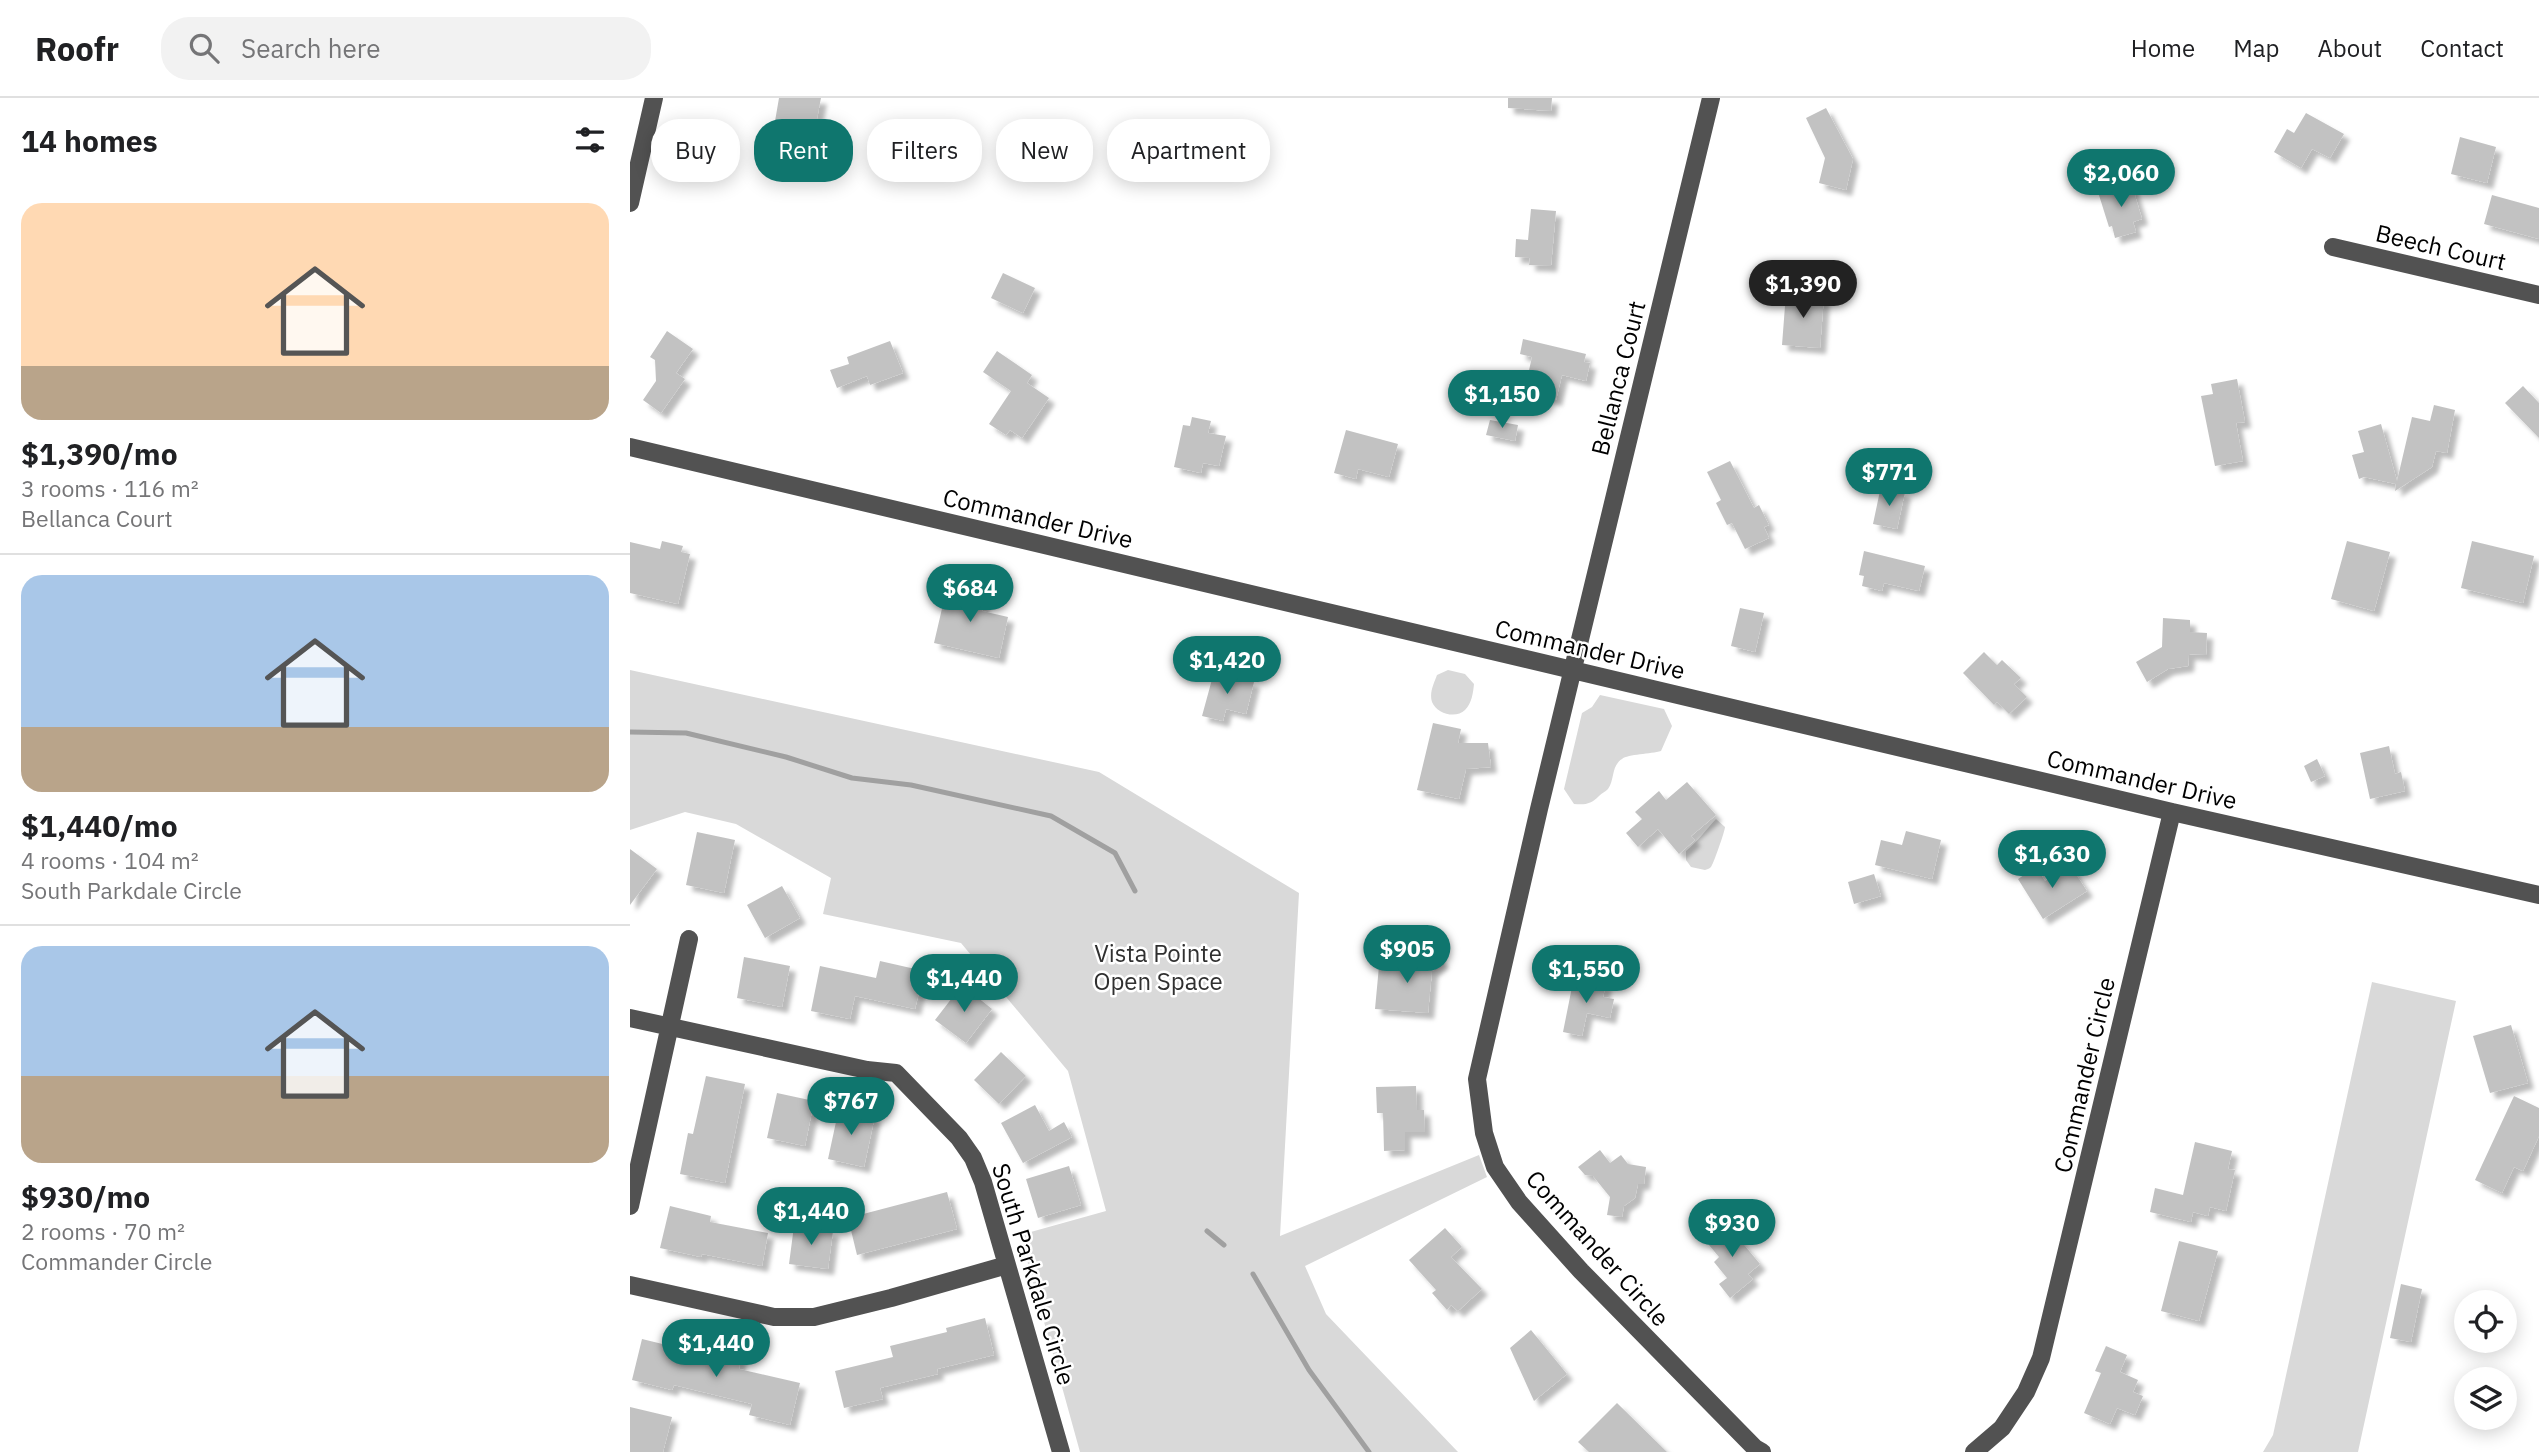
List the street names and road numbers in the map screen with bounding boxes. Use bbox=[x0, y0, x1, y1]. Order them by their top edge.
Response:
street label: Beech Court bbox=[2373, 216, 2509, 278]
street label: Bellanca Court bbox=[1583, 297, 1653, 459]
street label: Commander Drive bbox=[940, 481, 1136, 555]
street label: Commander Drive bbox=[1492, 612, 1688, 686]
street label: Commander Drive bbox=[2044, 742, 2240, 816]
street label: Commander Circle bbox=[2046, 974, 2122, 1176]
street label: South Parkdale Circle bbox=[985, 1159, 1083, 1389]
street label: Commander Circle bbox=[1519, 1163, 1677, 1333]

